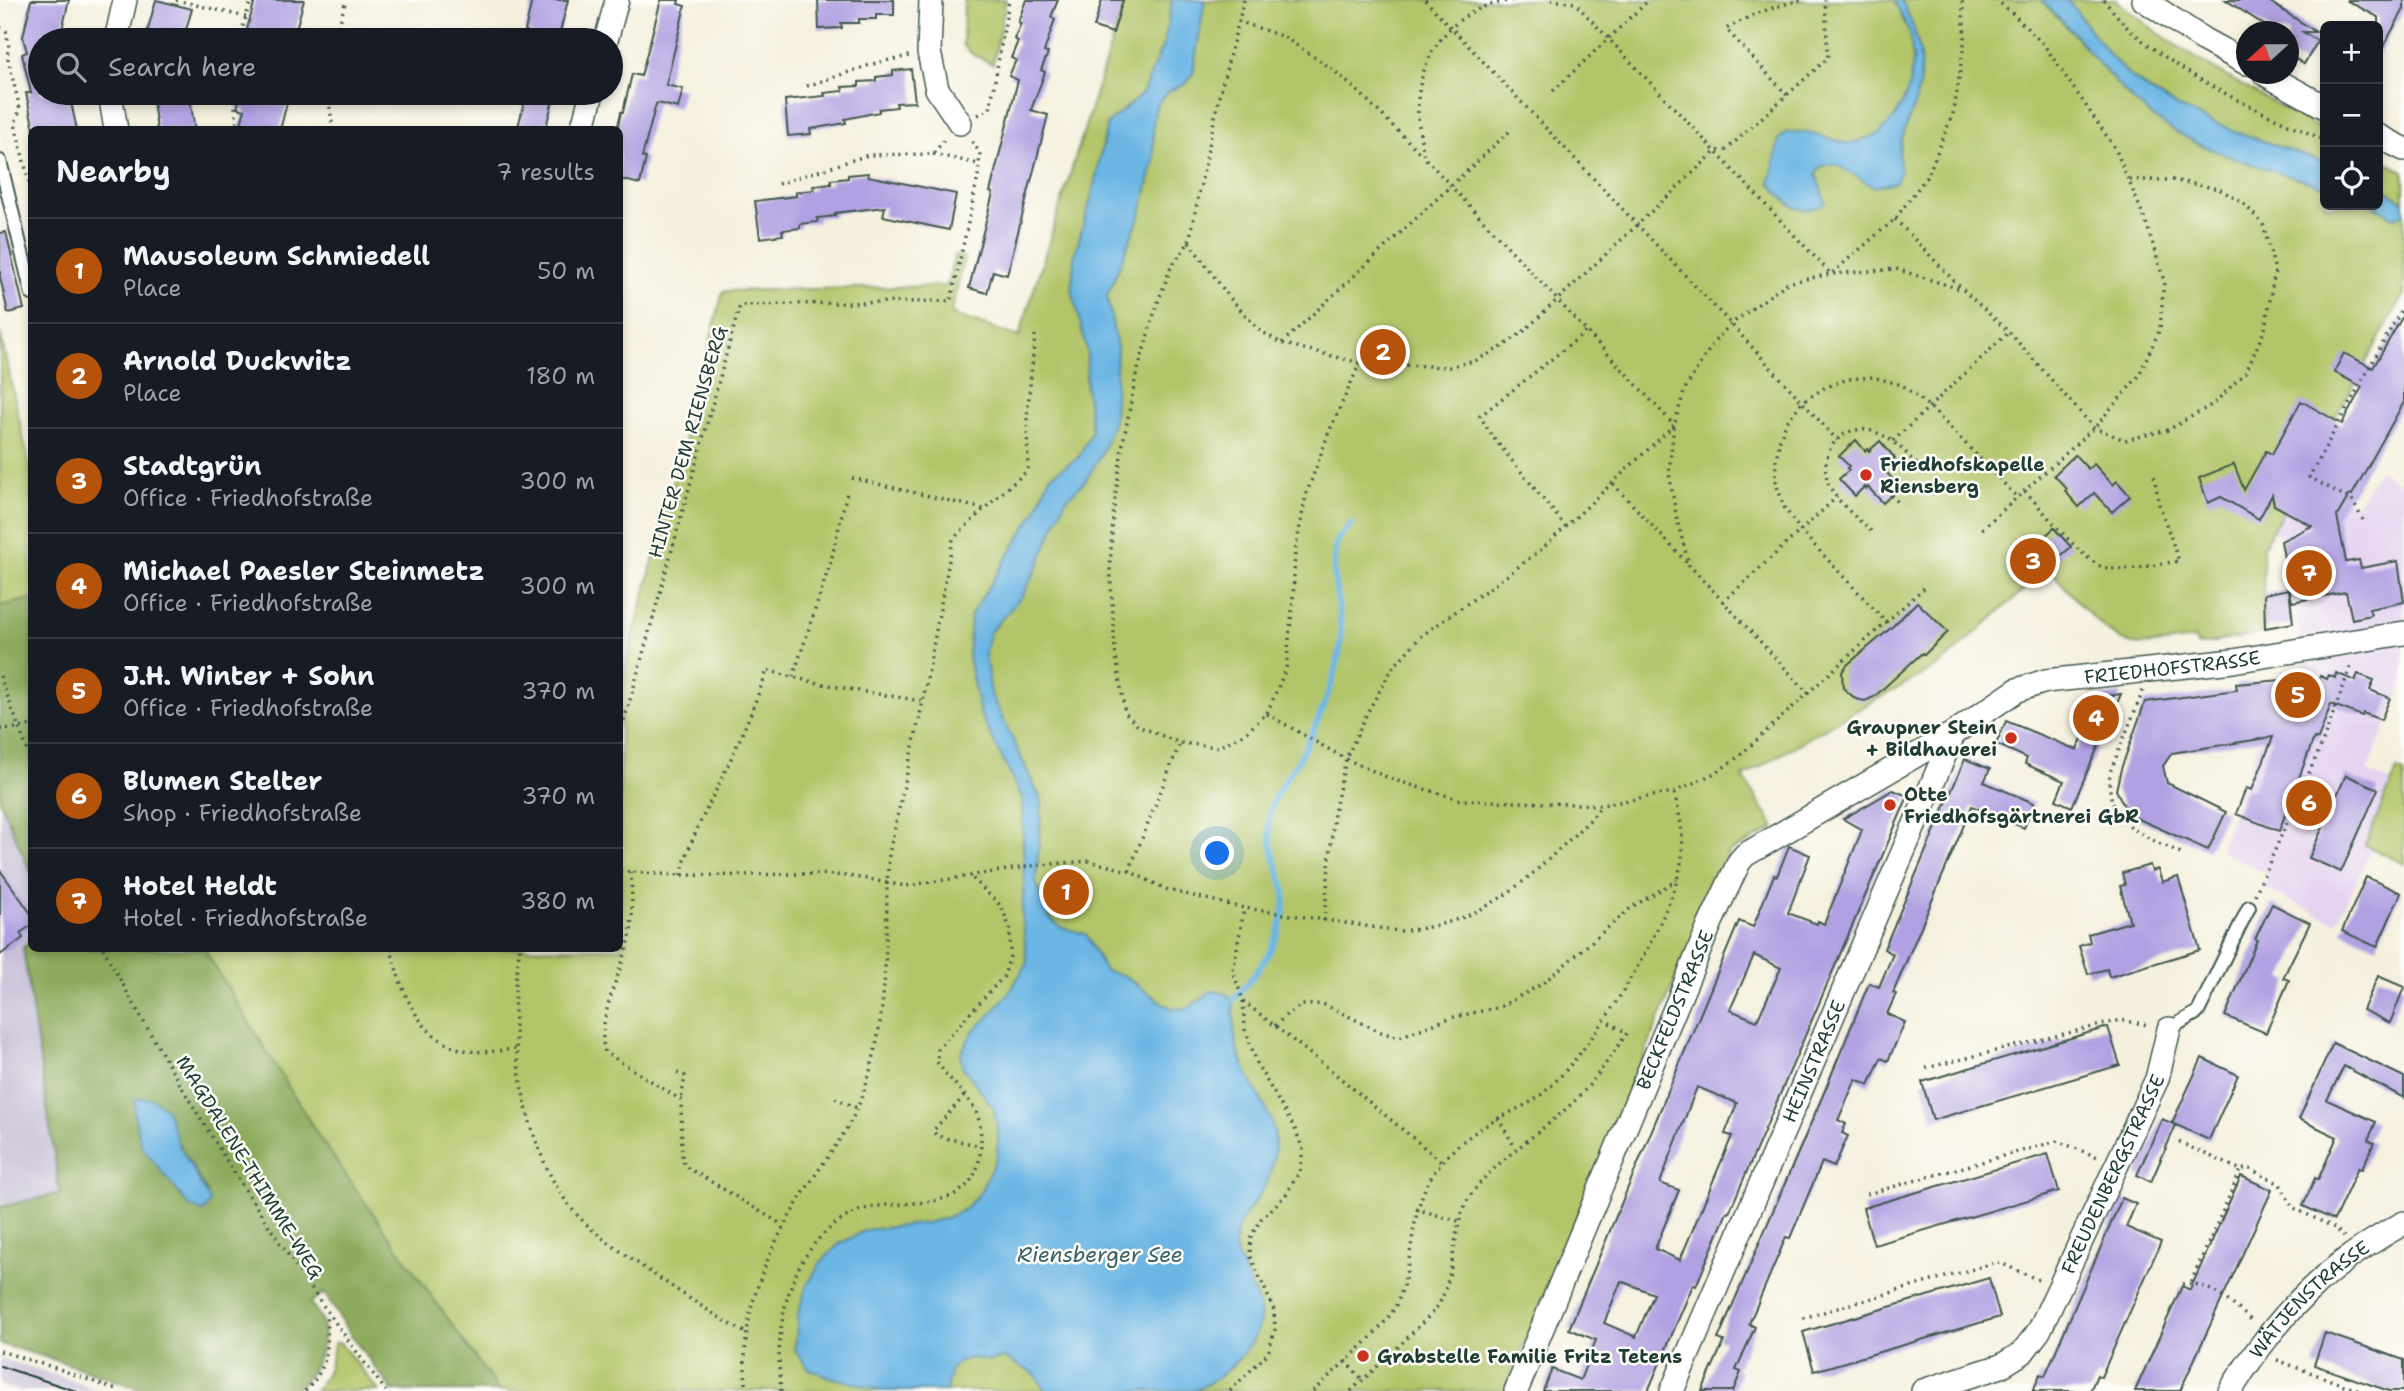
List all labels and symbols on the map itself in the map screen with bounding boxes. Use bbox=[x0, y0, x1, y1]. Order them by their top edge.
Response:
north arrow bbox=[2236, 21, 2299, 84]
street label: HINTER DEM RIENSBERG bbox=[642, 323, 733, 561]
pin: 2 bbox=[1360, 326, 1406, 378]
place label: Friedhofskapelle Riensberg bbox=[1880, 452, 2045, 499]
marker: Friedhofskapelle Riensberg bbox=[1858, 467, 1874, 483]
pin: 3 bbox=[2010, 535, 2056, 587]
pin: 7 bbox=[2286, 547, 2332, 599]
street label: FRIEDHOFSTRASSE bbox=[2083, 645, 2262, 690]
pin: 5 bbox=[2275, 669, 2321, 721]
pin: 4 bbox=[2073, 692, 2119, 744]
place label: Graupner Stein + Bildhauerei bbox=[1847, 715, 1997, 762]
marker: Graupner Stein + Bildhauerei bbox=[2003, 730, 2019, 746]
pin: 6 bbox=[2286, 777, 2332, 829]
place label: Otte Friedhofsgärtnerei GbR bbox=[1904, 782, 2139, 829]
marker: Otte Friedhofsgärtnerei GbR bbox=[1882, 797, 1898, 813]
your location bbox=[1200, 836, 1234, 870]
pin: 1 bbox=[1043, 866, 1089, 918]
street label: BECKFELDSTRASSE bbox=[1631, 926, 1719, 1094]
street label: HEINSTRASSE bbox=[1777, 996, 1851, 1126]
street label: MAGDALENE-THIMME-WEG bbox=[170, 1051, 329, 1284]
street label: FREUDENBERGSTRASSE bbox=[2056, 1070, 2171, 1278]
street label: WÄTJENSTRASSE bbox=[2244, 1235, 2374, 1364]
water label: Riensberger See bbox=[1017, 1241, 1183, 1269]
place label: Grabstelle Familie Fritz Tetens bbox=[1377, 1344, 1682, 1369]
marker: Grabstelle Familie Fritz Tetens bbox=[1355, 1348, 1371, 1364]

